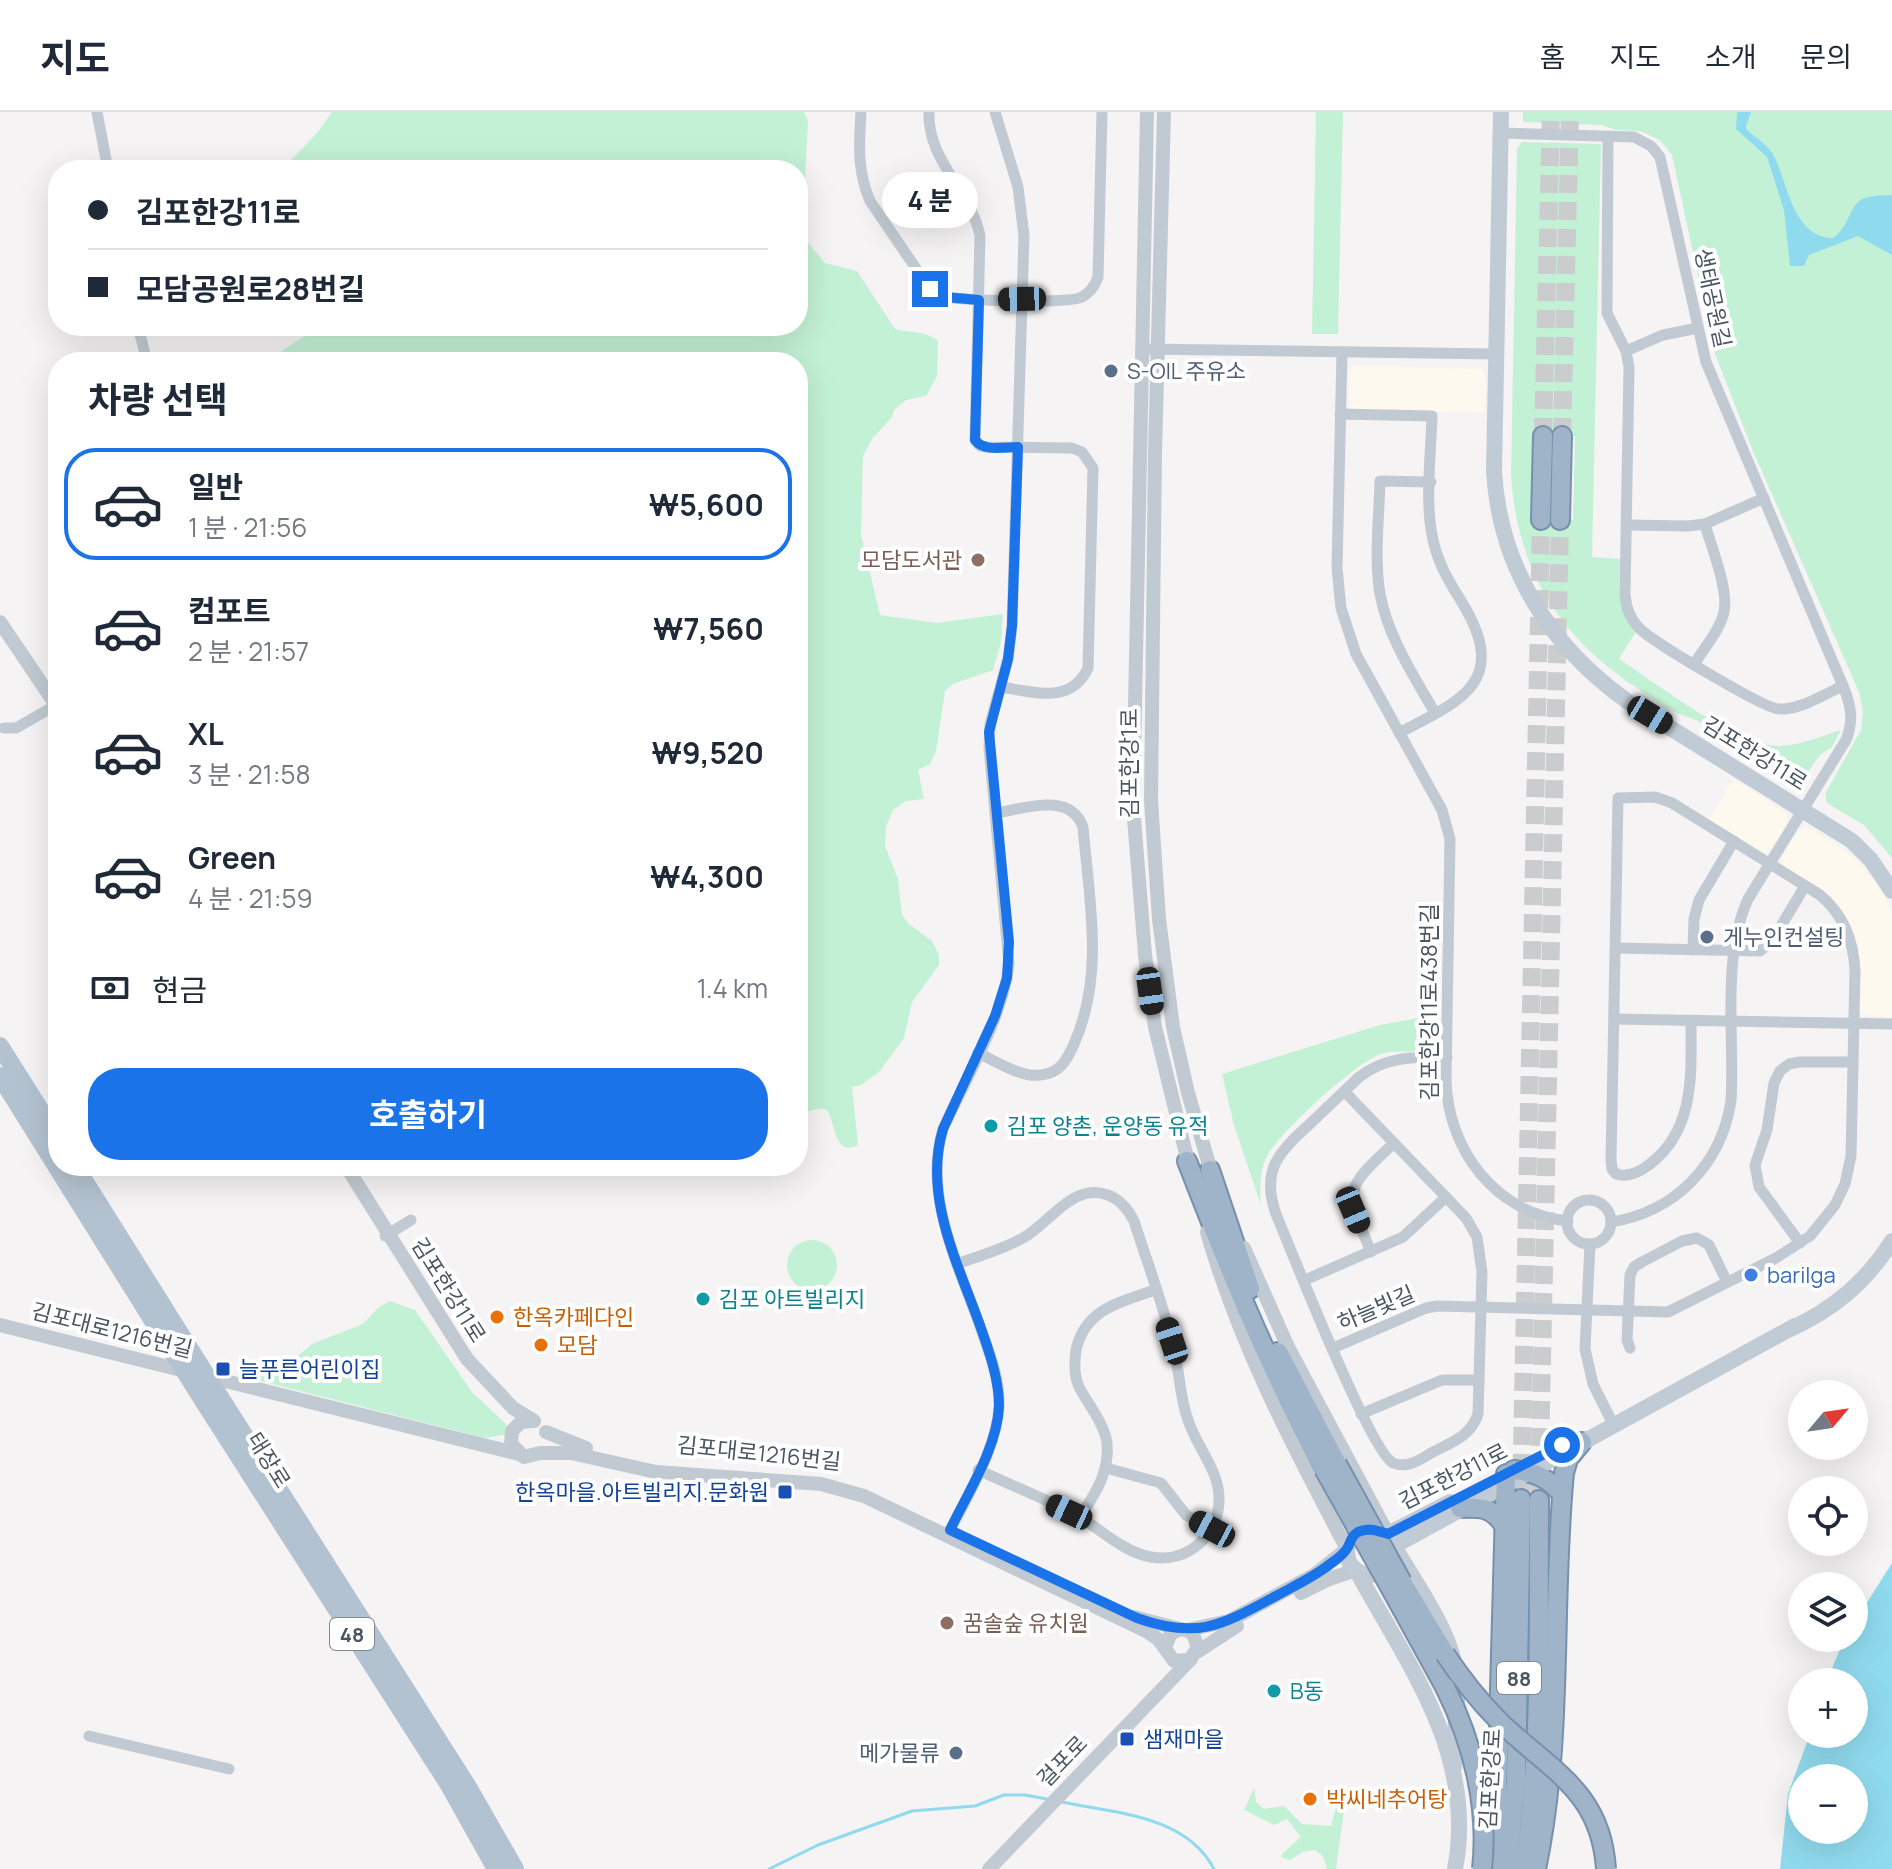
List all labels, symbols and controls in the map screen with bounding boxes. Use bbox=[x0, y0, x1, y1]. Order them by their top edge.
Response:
text: 지도 bbox=[40, 31, 110, 83]
text: 홈 bbox=[1540, 37, 1565, 75]
text: 지도 bbox=[1609, 37, 1661, 75]
text: 소개 bbox=[1705, 37, 1756, 75]
text: 문의 bbox=[1800, 37, 1852, 75]
callout: 4 분 bbox=[882, 173, 978, 229]
text: 4 분 bbox=[908, 182, 952, 218]
text: 김포한강11로 bbox=[136, 191, 300, 232]
street label: 생태공원길 bbox=[1688, 245, 1738, 351]
text: 모담공원로28번길 bbox=[136, 268, 365, 309]
route end bbox=[912, 271, 948, 307]
car bbox=[998, 287, 1046, 311]
place label: S-OIL 주유소 bbox=[1127, 356, 1246, 386]
marker: S-OIL 주유소 bbox=[1102, 362, 1120, 380]
text: 차량 선택 bbox=[88, 375, 228, 424]
text: 일반 bbox=[188, 466, 243, 507]
icon: car bbox=[92, 468, 164, 540]
text: ₩5,600 bbox=[649, 484, 764, 525]
text: 1 분 · 21:56 bbox=[188, 509, 307, 545]
place label: 모담도서관 bbox=[861, 545, 962, 575]
marker: 모담도서관 bbox=[969, 551, 987, 569]
text: 컴포트 bbox=[188, 590, 271, 631]
icon: car bbox=[92, 592, 164, 664]
text: ₩7,560 bbox=[653, 608, 764, 649]
text: 2 분 · 21:57 bbox=[188, 633, 309, 669]
car bbox=[1623, 692, 1677, 738]
street label: 김포한강1로 bbox=[1114, 708, 1144, 818]
street label: 김포한강11로 bbox=[1697, 709, 1813, 797]
text: XL bbox=[188, 713, 224, 754]
icon: car bbox=[92, 716, 164, 788]
text: ₩9,520 bbox=[652, 732, 764, 773]
text: 3 분 · 21:58 bbox=[188, 756, 311, 792]
text: Green bbox=[188, 837, 276, 878]
icon: car bbox=[92, 840, 164, 912]
text: ₩4,300 bbox=[650, 856, 764, 897]
text: 4 분 · 21:59 bbox=[188, 880, 313, 916]
street label: 김포한강11로438번길 bbox=[1414, 904, 1444, 1100]
place label: 게누인컨설팅 bbox=[1723, 922, 1844, 952]
marker: 게누인컨설팅 bbox=[1698, 928, 1716, 946]
icon: cash bbox=[88, 966, 132, 1010]
car bbox=[1135, 966, 1165, 1016]
text: 현금 bbox=[152, 969, 207, 1010]
text: 1.4 km bbox=[697, 970, 768, 1006]
button: 호출하기 bbox=[88, 1068, 768, 1160]
place label: 김포 양촌, 운양동 유적 bbox=[1007, 1111, 1208, 1141]
marker: 김포 양촌, 운양동 유적 bbox=[982, 1117, 1000, 1135]
car bbox=[1333, 1183, 1373, 1237]
street label: 김포한강11로 bbox=[405, 1232, 493, 1348]
place label: barilga bbox=[1767, 1260, 1836, 1290]
marker: barilga bbox=[1742, 1266, 1760, 1284]
street label: 하늘빛길 bbox=[1333, 1278, 1419, 1338]
place label: 김포 아트빌리지 bbox=[719, 1284, 865, 1314]
marker: 김포 아트빌리지 bbox=[694, 1290, 712, 1308]
street label: 김포대로1216번길 bbox=[28, 1296, 196, 1364]
place label: 한옥카페다인 bbox=[513, 1302, 634, 1332]
marker: 한옥카페다인 bbox=[488, 1308, 506, 1326]
car bbox=[1153, 1314, 1191, 1368]
place label: 모담 bbox=[557, 1330, 597, 1360]
marker: 모담 bbox=[532, 1336, 550, 1354]
place label: 늘푸른어린이집 bbox=[239, 1354, 381, 1384]
marker: 늘푸른어린이집 bbox=[214, 1360, 232, 1378]
north arrow bbox=[1788, 1380, 1868, 1460]
map controls bbox=[1788, 1380, 1868, 1844]
street label: 태장로 bbox=[240, 1426, 298, 1494]
route start bbox=[1544, 1427, 1580, 1463]
street label: 김포대로1216번길 bbox=[675, 1429, 843, 1477]
street label: 김포한강11로 bbox=[1393, 1436, 1513, 1516]
button: locate bbox=[1788, 1476, 1868, 1556]
place label: 한옥마을.아트빌리지.문화원 bbox=[515, 1477, 769, 1507]
marker: 한옥마을.아트빌리지.문화원 bbox=[776, 1483, 794, 1501]
car bbox=[1042, 1491, 1096, 1533]
car bbox=[1185, 1507, 1239, 1551]
button: layers bbox=[1788, 1572, 1868, 1652]
place label: 꿈솔숲 유치원 bbox=[963, 1608, 1089, 1638]
marker: 꿈솔숲 유치원 bbox=[938, 1614, 956, 1632]
road number: 48 bbox=[330, 1618, 374, 1650]
road number: 88 bbox=[1497, 1662, 1541, 1694]
button: + bbox=[1788, 1668, 1868, 1748]
place label: B동 bbox=[1290, 1676, 1324, 1706]
marker: B동 bbox=[1265, 1682, 1283, 1700]
place label: 샘재마을 bbox=[1143, 1724, 1224, 1754]
street label: 김포한강로 bbox=[1472, 1728, 1508, 1830]
street label: 걸포로 bbox=[1030, 1729, 1094, 1793]
marker: 샘재마을 bbox=[1118, 1730, 1136, 1748]
place label: 메가물류 bbox=[859, 1738, 940, 1768]
marker: 메가물류 bbox=[947, 1744, 965, 1762]
button: − bbox=[1788, 1764, 1868, 1844]
place label: 박씨네추어탕 bbox=[1326, 1784, 1447, 1814]
marker: 박씨네추어탕 bbox=[1301, 1790, 1319, 1808]

